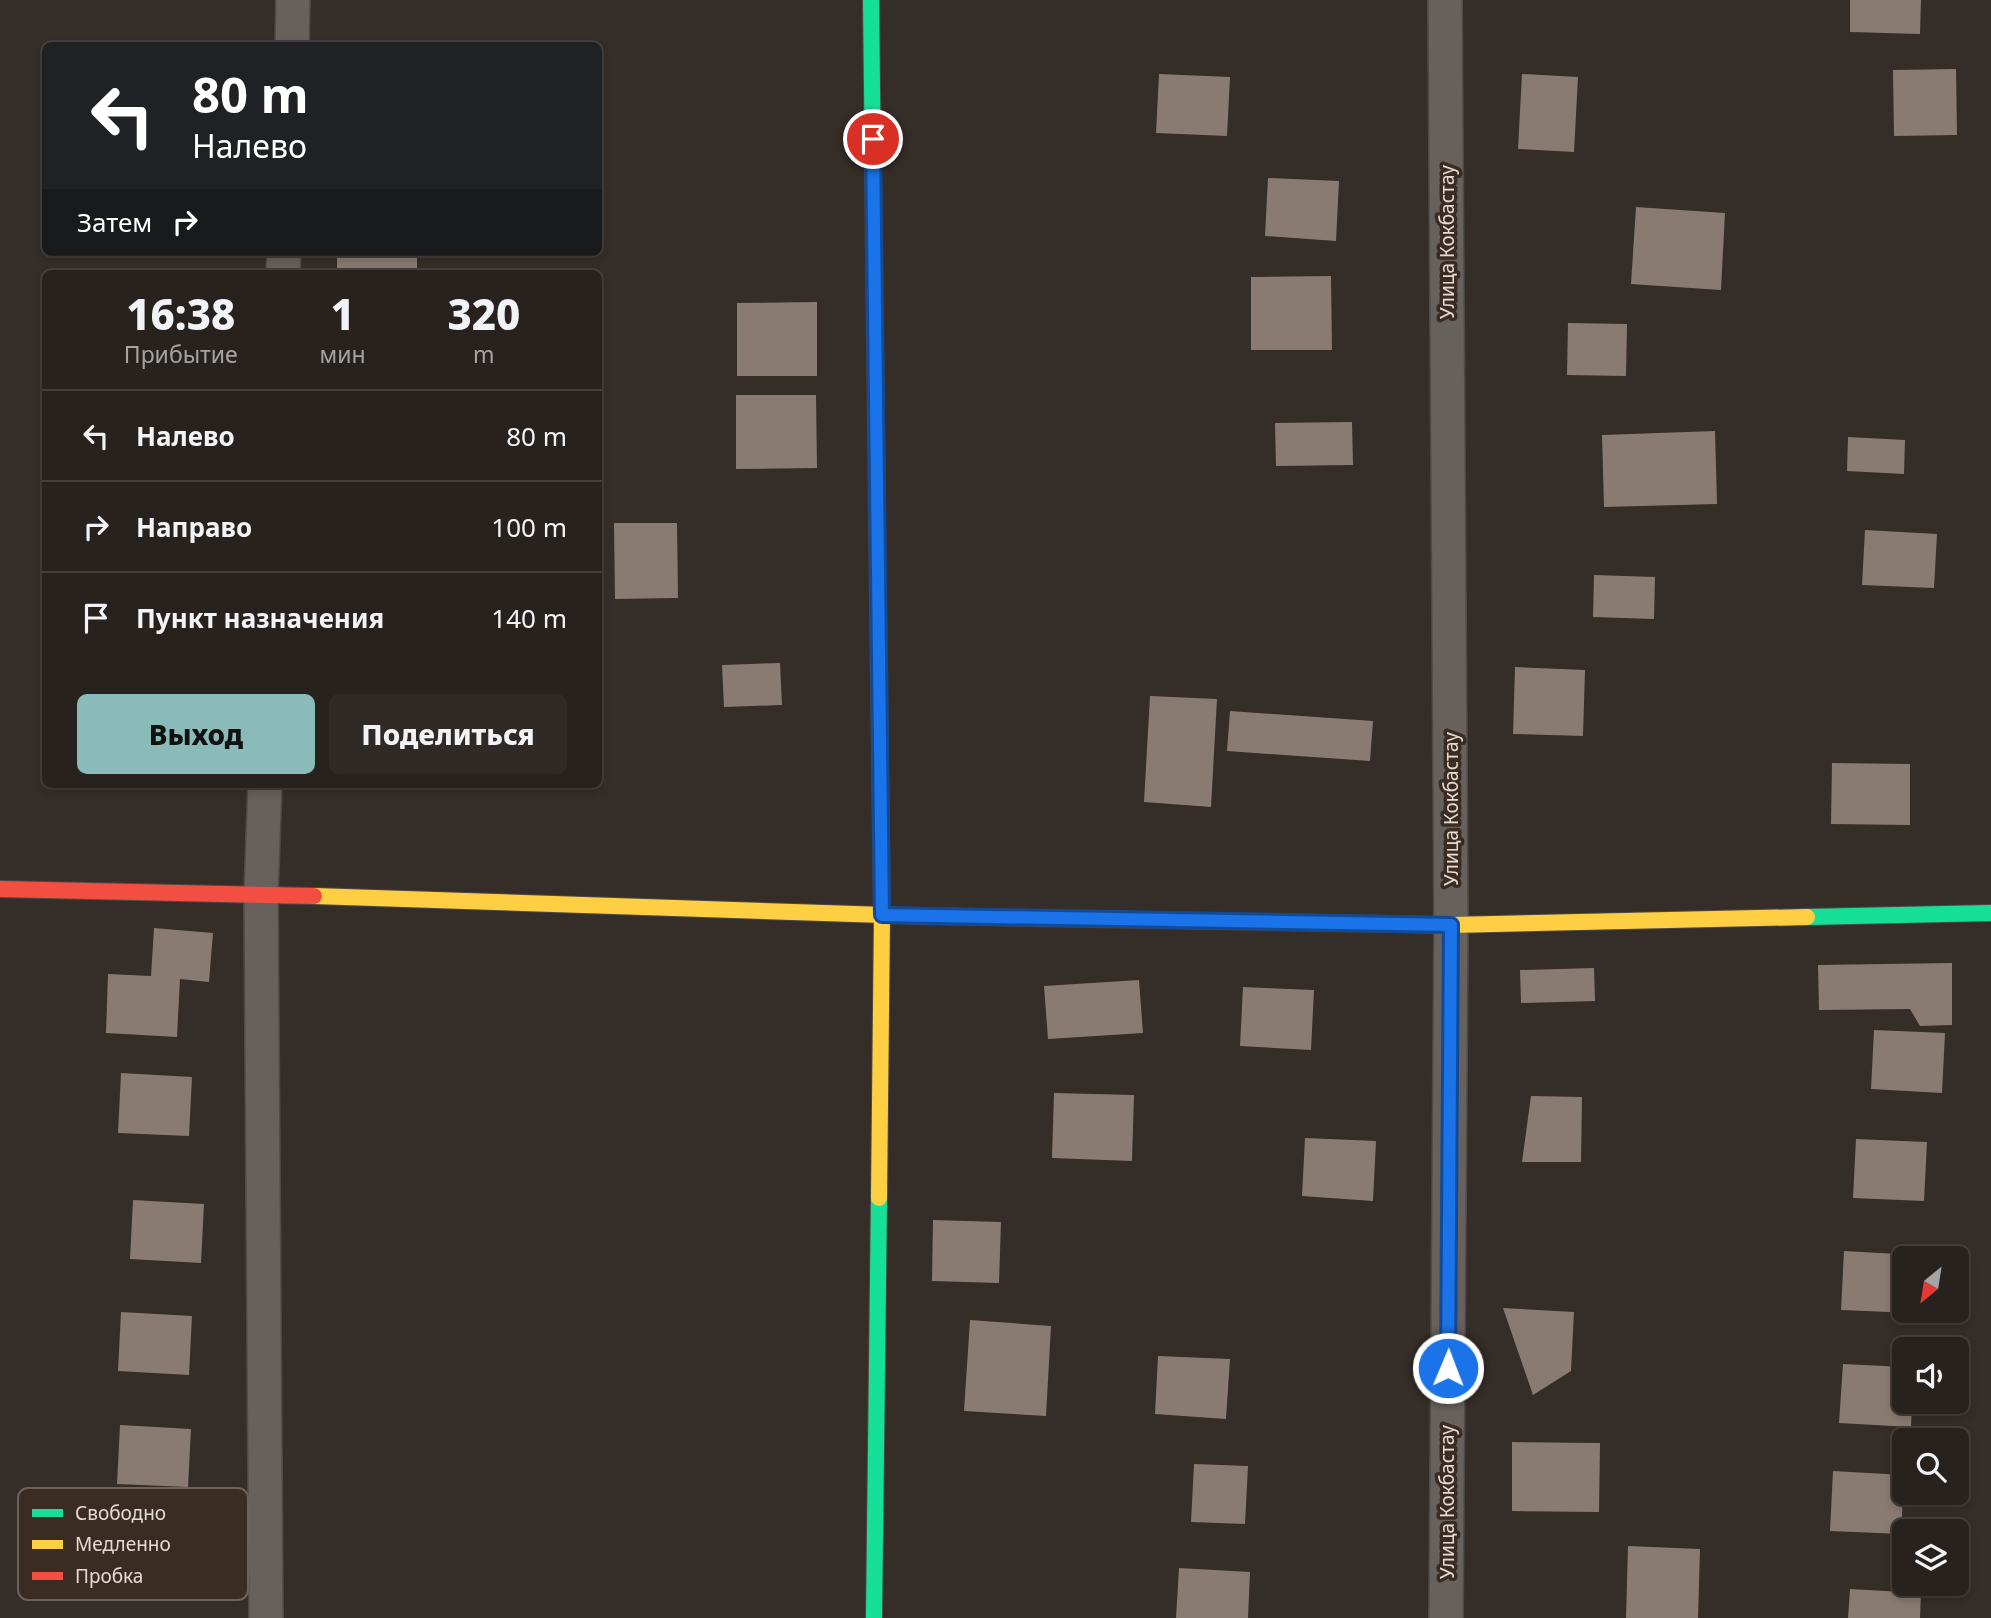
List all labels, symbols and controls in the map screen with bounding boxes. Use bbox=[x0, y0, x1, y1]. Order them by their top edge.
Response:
text: 80 m bbox=[192, 61, 309, 127]
icon: left bbox=[77, 70, 168, 161]
pin bbox=[843, 109, 903, 169]
icon: arrive bbox=[854, 120, 892, 158]
text: Налево bbox=[192, 124, 307, 167]
street label: Улица Кокбастау bbox=[1434, 165, 1460, 319]
icon: right bbox=[166, 203, 204, 241]
text: Затем bbox=[77, 204, 152, 240]
text: 16:38 bbox=[126, 285, 235, 342]
text: 1 bbox=[330, 285, 355, 342]
text: 320 bbox=[447, 285, 520, 342]
text: Прибытие bbox=[124, 338, 238, 370]
text: мин bbox=[320, 338, 366, 370]
text: m bbox=[473, 338, 495, 370]
icon: left bbox=[77, 417, 115, 455]
text: Налево bbox=[136, 418, 235, 454]
text: 80 m bbox=[506, 418, 567, 454]
icon: right bbox=[77, 508, 115, 546]
text: Направо bbox=[136, 509, 252, 545]
text: 100 m bbox=[491, 509, 567, 545]
icon: arrive bbox=[77, 599, 115, 637]
text: Пункт назначения bbox=[136, 600, 384, 636]
text: 140 m bbox=[491, 600, 567, 636]
button: Выход bbox=[77, 694, 315, 774]
button: Поделиться bbox=[329, 694, 567, 774]
street label: Улица Кокбастау bbox=[1438, 732, 1464, 886]
north arrow bbox=[1892, 1246, 1969, 1323]
map controls bbox=[1892, 1246, 1969, 1596]
position arrow bbox=[1411, 1331, 1485, 1405]
button: sound bbox=[1892, 1337, 1969, 1414]
street label: Улица Кокбастау bbox=[1434, 1425, 1460, 1579]
button: search bbox=[1892, 1428, 1969, 1505]
legend bbox=[18, 1488, 248, 1600]
text: Свободно bbox=[75, 1500, 166, 1526]
button: layers bbox=[1892, 1519, 1969, 1596]
text: Медленно bbox=[75, 1531, 171, 1557]
text: Пробка bbox=[75, 1563, 143, 1589]

